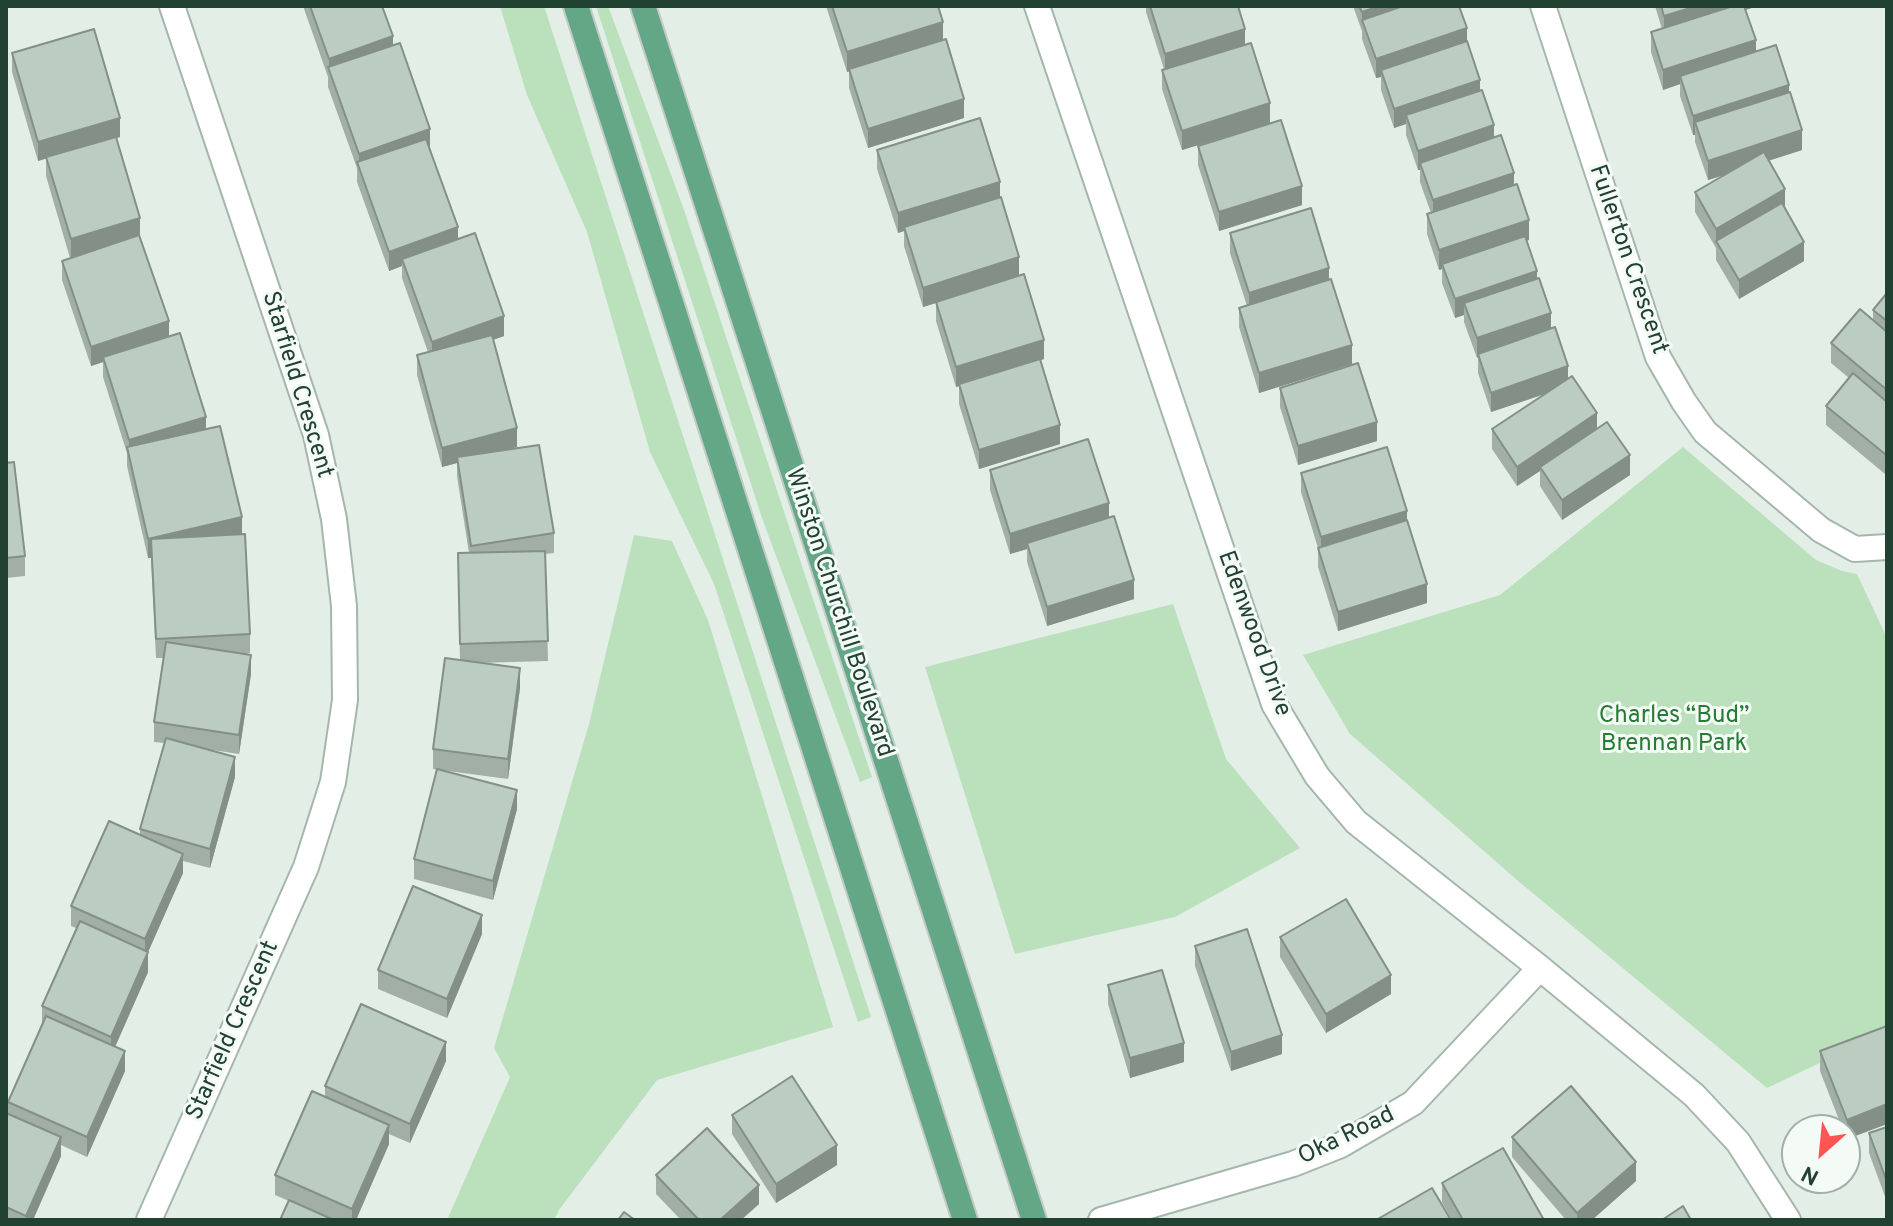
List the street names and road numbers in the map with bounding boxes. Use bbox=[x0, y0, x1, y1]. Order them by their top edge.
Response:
street label: Fullerton Crescent bbox=[1581, 162, 1673, 358]
street label: Starfield Crescent bbox=[254, 288, 338, 482]
street label: Winston Churchill Boulevard bbox=[778, 465, 898, 761]
street label: Edenwood Drive bbox=[1210, 547, 1296, 721]
street label: Starfield Crescent bbox=[182, 937, 286, 1125]
street label: Oka Road bbox=[1294, 1101, 1400, 1173]

